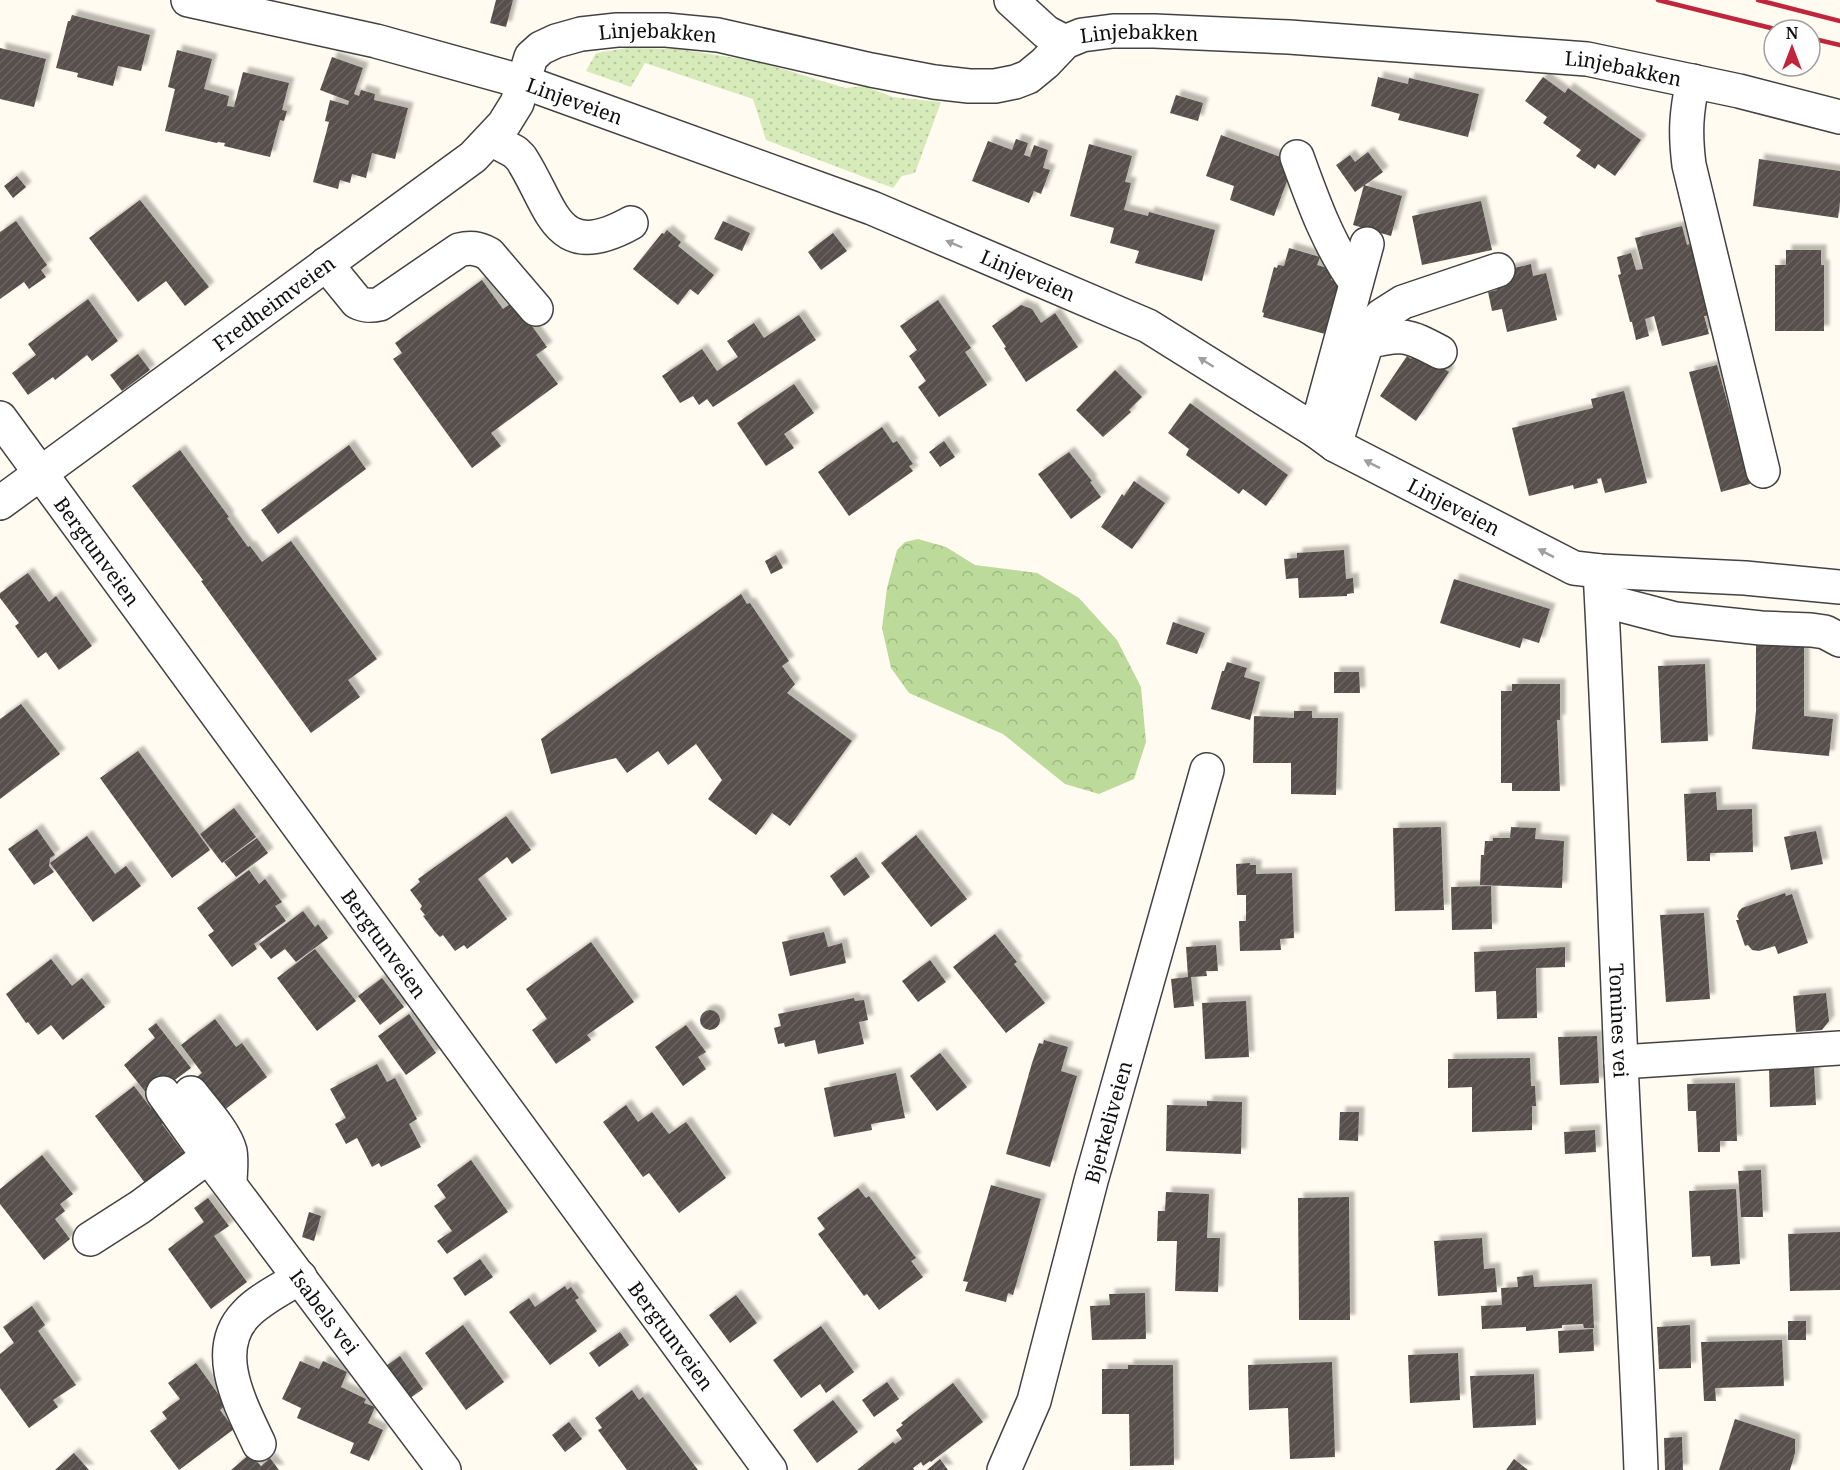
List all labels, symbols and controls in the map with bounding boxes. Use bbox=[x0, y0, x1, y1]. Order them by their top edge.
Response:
street label: Linjebakken bbox=[597, 16, 718, 48]
street label: Linjebakken bbox=[1078, 17, 1199, 49]
north arrow bbox=[1762, 18, 1822, 78]
text: N bbox=[1786, 22, 1799, 44]
street label: Linjebakken bbox=[1564, 44, 1684, 92]
street label: Linjeveien bbox=[523, 71, 627, 130]
one-way arrow bbox=[945, 239, 963, 249]
street label: Linjeveien bbox=[977, 243, 1080, 307]
street label: Fredheimveien bbox=[207, 249, 340, 357]
one-way arrow bbox=[1198, 357, 1214, 368]
one-way arrow bbox=[1363, 460, 1381, 470]
street label: Linjeveien bbox=[1403, 471, 1505, 541]
street label: Bergtunveien bbox=[48, 491, 146, 611]
one-way arrow bbox=[1537, 548, 1554, 558]
street label: Bergtunveien bbox=[336, 883, 434, 1003]
street label: Tomines vei bbox=[1603, 963, 1635, 1079]
street label: Bjerkeliveien bbox=[1078, 1057, 1138, 1186]
street label: Isabels vei bbox=[284, 1264, 366, 1360]
street label: Bergtunveien bbox=[623, 1275, 721, 1396]

